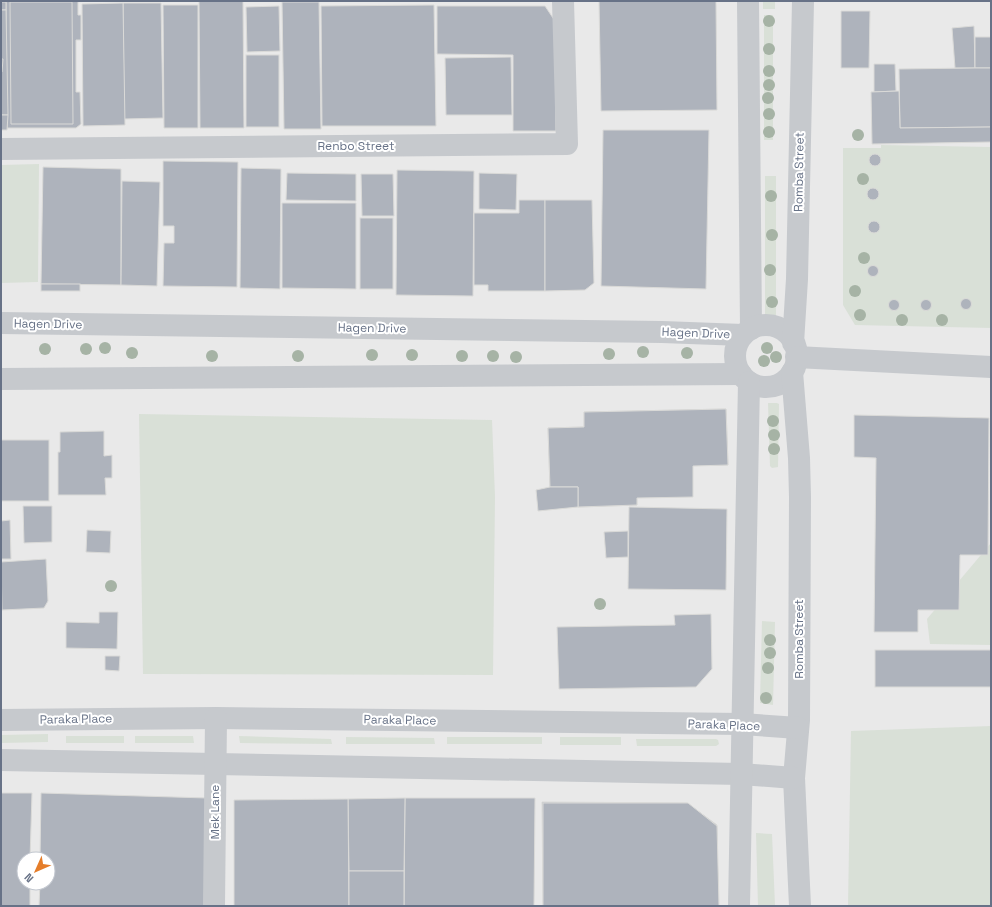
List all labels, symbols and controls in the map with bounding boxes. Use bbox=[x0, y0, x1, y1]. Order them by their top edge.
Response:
street label: Romba Street bbox=[790, 132, 808, 212]
street label: Renbo Street bbox=[318, 138, 394, 154]
street label: Hagen Drive bbox=[14, 315, 82, 333]
street label: Hagen Drive bbox=[338, 319, 406, 337]
street label: Hagen Drive bbox=[661, 324, 731, 342]
street label: Romba Street bbox=[791, 599, 807, 679]
street label: Paraka Place bbox=[40, 710, 112, 728]
street label: Paraka Place bbox=[364, 711, 436, 729]
street label: Paraka Place bbox=[687, 716, 761, 734]
street label: Mek Lane bbox=[207, 785, 223, 839]
north arrow bbox=[16, 851, 56, 891]
text: N bbox=[21, 871, 36, 886]

